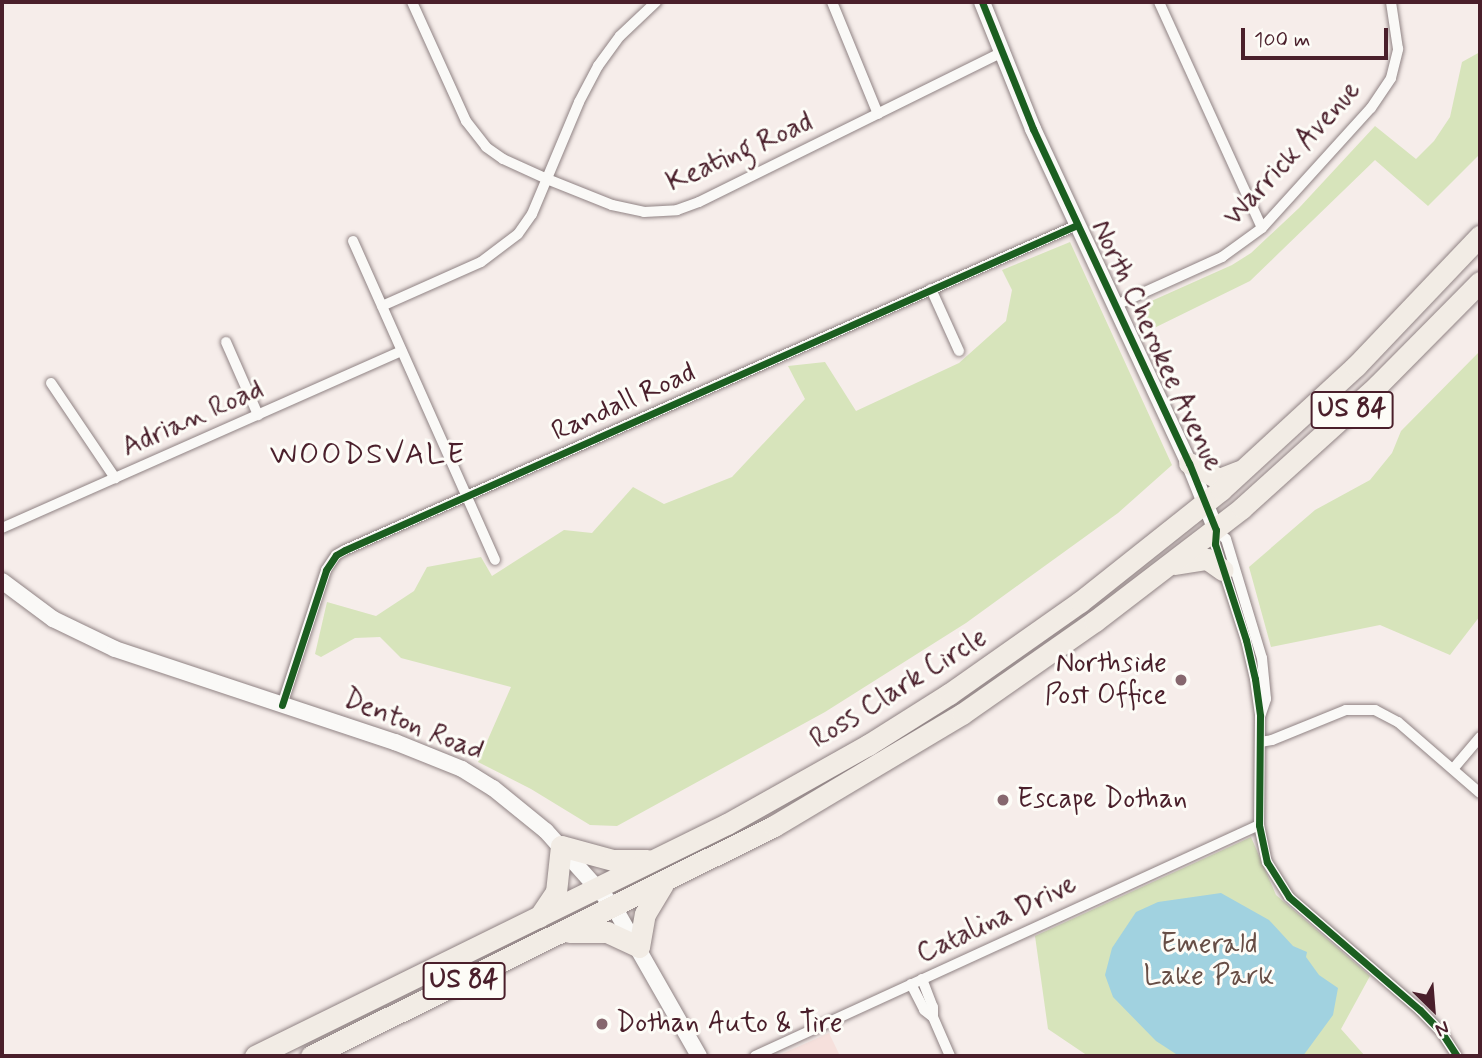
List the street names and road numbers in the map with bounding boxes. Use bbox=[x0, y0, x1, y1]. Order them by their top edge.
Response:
street label: Warrick Avenue bbox=[1215, 72, 1371, 236]
street label: Keating Road bbox=[662, 106, 818, 200]
street label: North Cherokee Avenue bbox=[1082, 213, 1230, 479]
street label: Randall Road bbox=[548, 357, 700, 449]
street label: Adrian Road bbox=[117, 373, 269, 465]
road number: US 84 bbox=[1310, 388, 1394, 432]
street label: Ross Clark Circle bbox=[803, 621, 995, 757]
street label: Denton Road bbox=[338, 683, 488, 769]
street label: Catalina Drive bbox=[913, 869, 1081, 971]
road number: US 84 bbox=[422, 958, 506, 1004]

